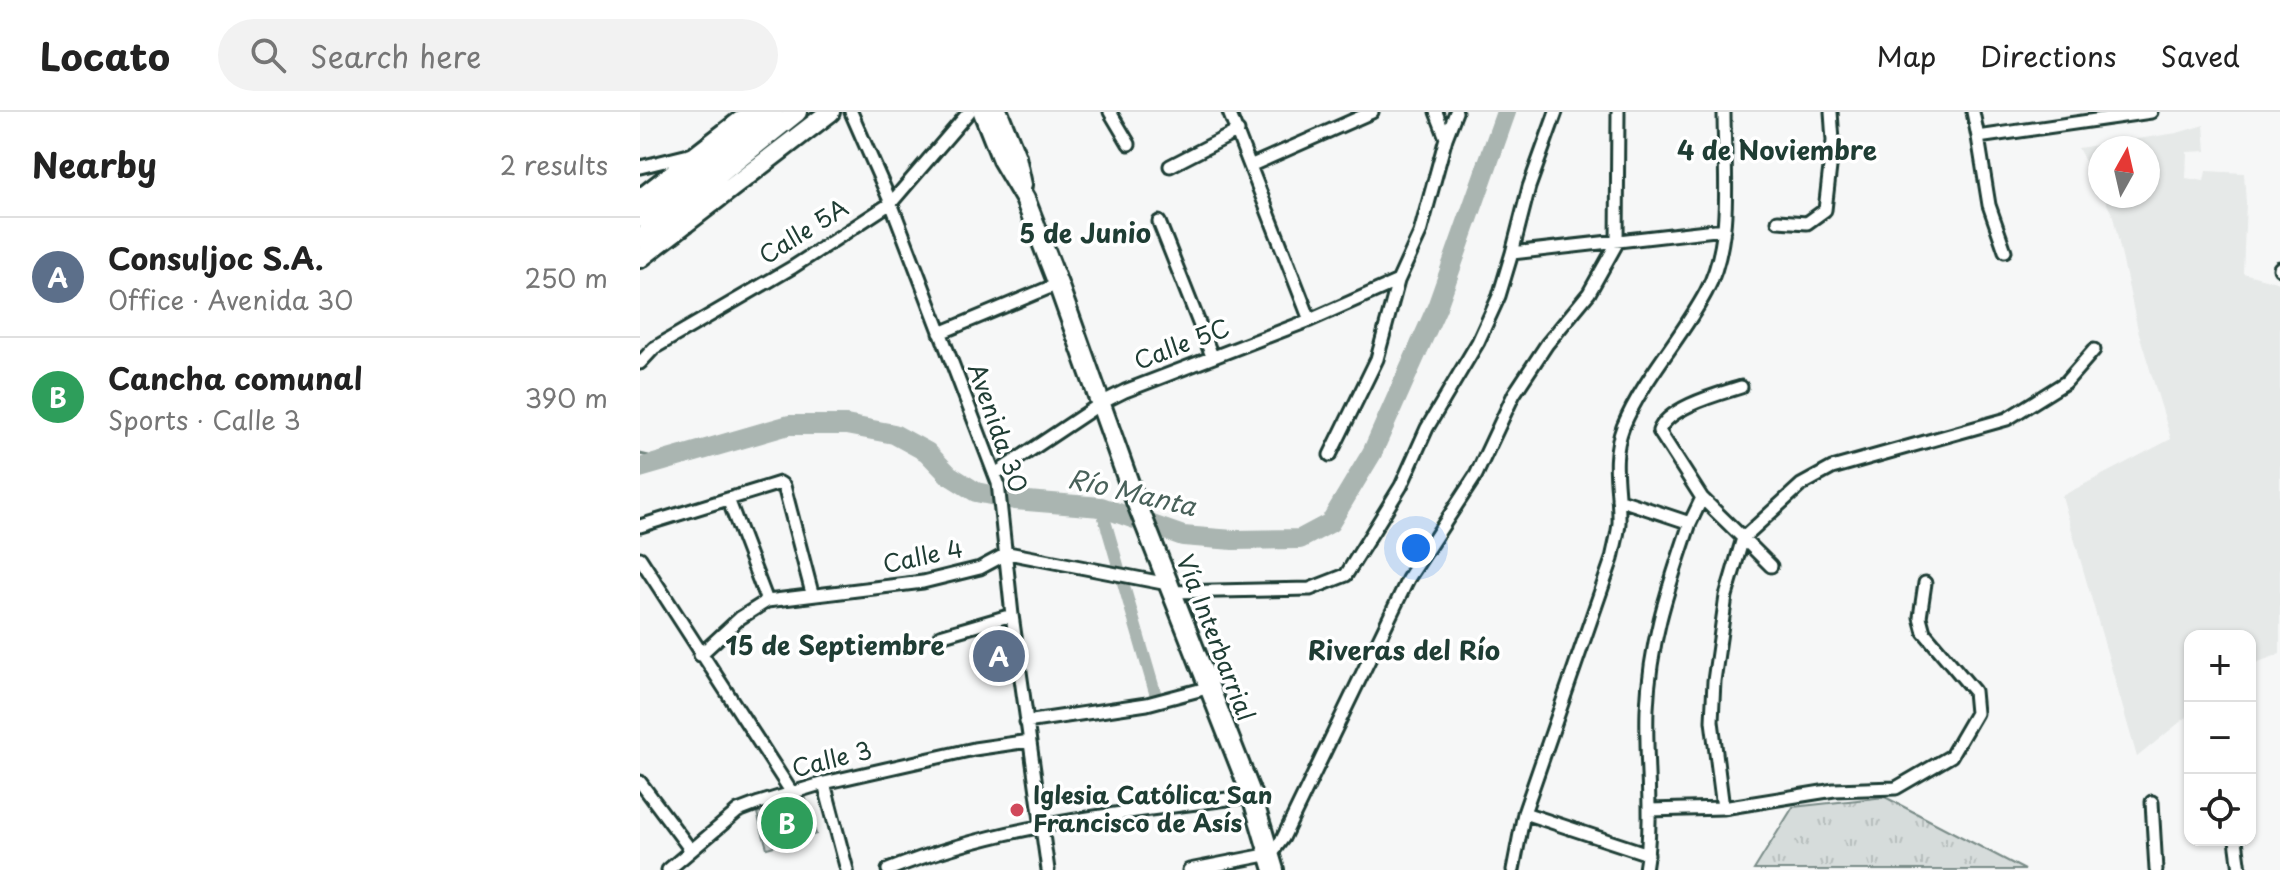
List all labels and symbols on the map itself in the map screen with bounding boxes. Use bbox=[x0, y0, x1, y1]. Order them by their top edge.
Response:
district label: 4 de Noviembre bbox=[1677, 130, 1877, 169]
north arrow bbox=[2088, 136, 2160, 208]
street label: Calle 5A bbox=[751, 189, 855, 272]
district label: 5 de Junio bbox=[1019, 213, 1151, 252]
street label: Calle 5C bbox=[1128, 308, 1234, 378]
street label: Avenida 30 bbox=[960, 358, 1038, 497]
water label: Río Manta bbox=[1065, 458, 1201, 525]
your location bbox=[1396, 528, 1436, 568]
street label: Calle 4 bbox=[879, 529, 966, 581]
street label: Vía Interbarrial bbox=[1169, 549, 1265, 726]
district label: 15 de Septiembre bbox=[725, 625, 945, 664]
pin: A bbox=[973, 626, 1025, 686]
district label: Riveras del Río bbox=[1308, 630, 1500, 669]
street label: Calle 3 bbox=[788, 731, 875, 785]
place label: Iglesia Católica San Francisco de Asís bbox=[1033, 776, 1273, 840]
pin: B bbox=[761, 793, 813, 853]
marker: Iglesia Católica San Francisco de Asís bbox=[1008, 801, 1026, 819]

